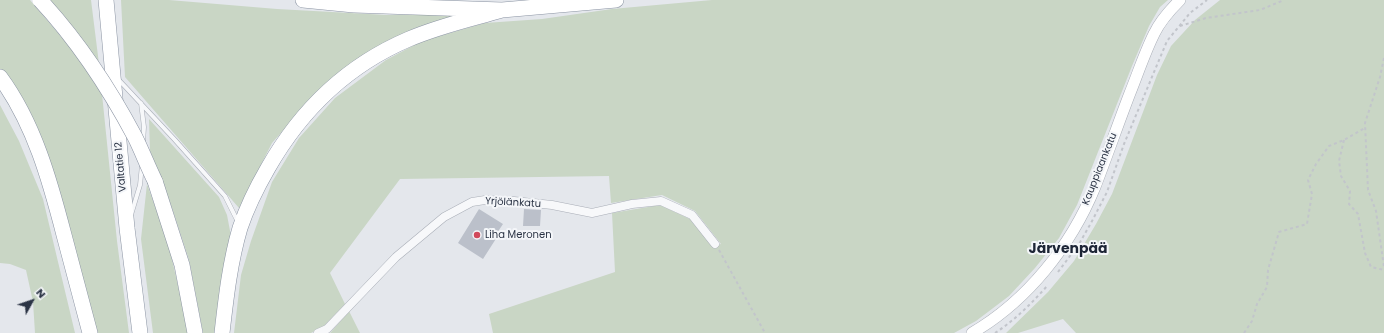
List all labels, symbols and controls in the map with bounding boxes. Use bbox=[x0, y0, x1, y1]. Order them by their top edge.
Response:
street label: Kauppiaankatu bbox=[1080, 131, 1120, 207]
street label: Valtatie 12 bbox=[113, 141, 129, 193]
street label: Yrjölänkatu bbox=[485, 196, 541, 210]
place label: Liha Meronen bbox=[485, 229, 552, 241]
marker: Liha Meronen bbox=[472, 230, 482, 240]
district label: Järvenpää bbox=[1029, 241, 1107, 257]
north arrow bbox=[12, 281, 52, 321]
text: N bbox=[32, 285, 50, 302]

